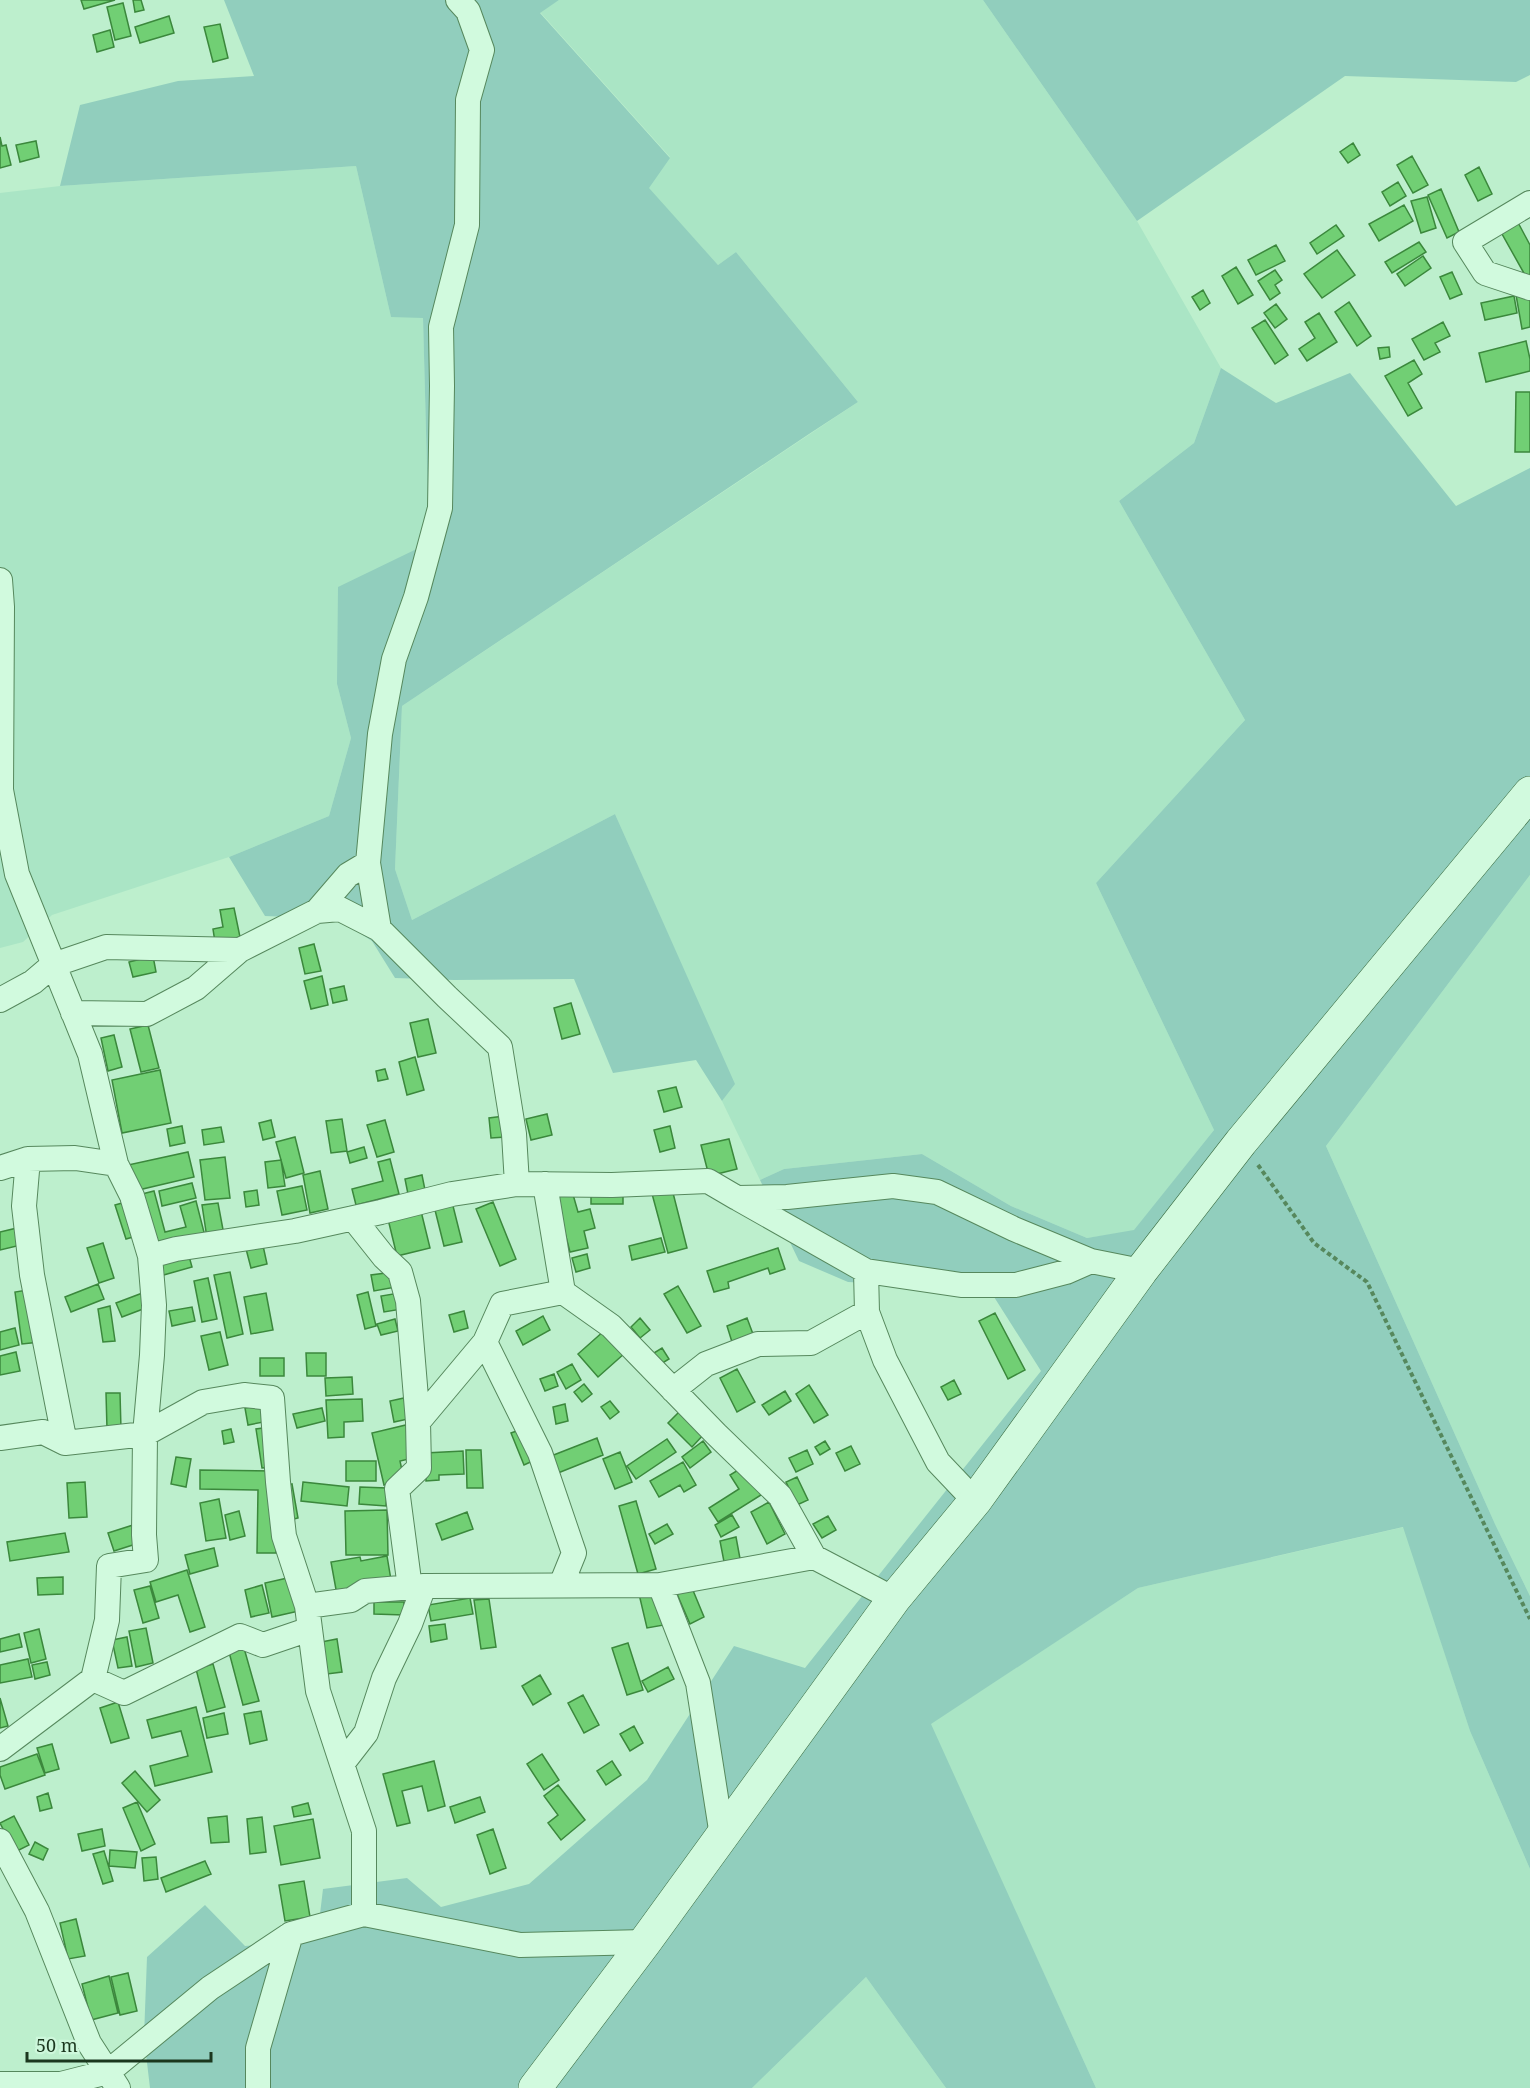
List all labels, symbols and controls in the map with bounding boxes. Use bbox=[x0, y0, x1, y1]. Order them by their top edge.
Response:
scale bar bbox=[27, 2025, 212, 2063]
text: 50 m bbox=[36, 2033, 78, 2057]

